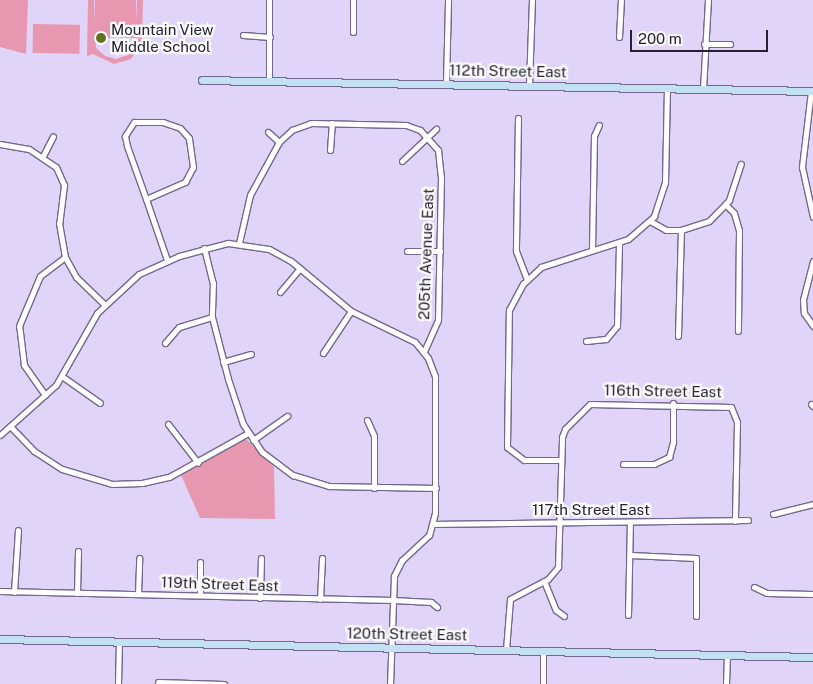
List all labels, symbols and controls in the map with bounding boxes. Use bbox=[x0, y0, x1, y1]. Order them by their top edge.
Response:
place label: Mountain View Middle School bbox=[111, 20, 214, 55]
scale bar bbox=[633, 20, 770, 52]
text: 200 m bbox=[638, 30, 682, 47]
marker: Mountain View Middle School bbox=[95, 32, 107, 44]
street label: 112th Street East bbox=[449, 61, 567, 81]
street label: 205th Avenue East bbox=[415, 188, 437, 320]
street label: 116th Street East bbox=[604, 381, 722, 401]
street label: 117th Street East bbox=[532, 501, 650, 519]
street label: 119th Street East bbox=[161, 573, 279, 595]
street label: 120th Street East bbox=[347, 624, 467, 644]

